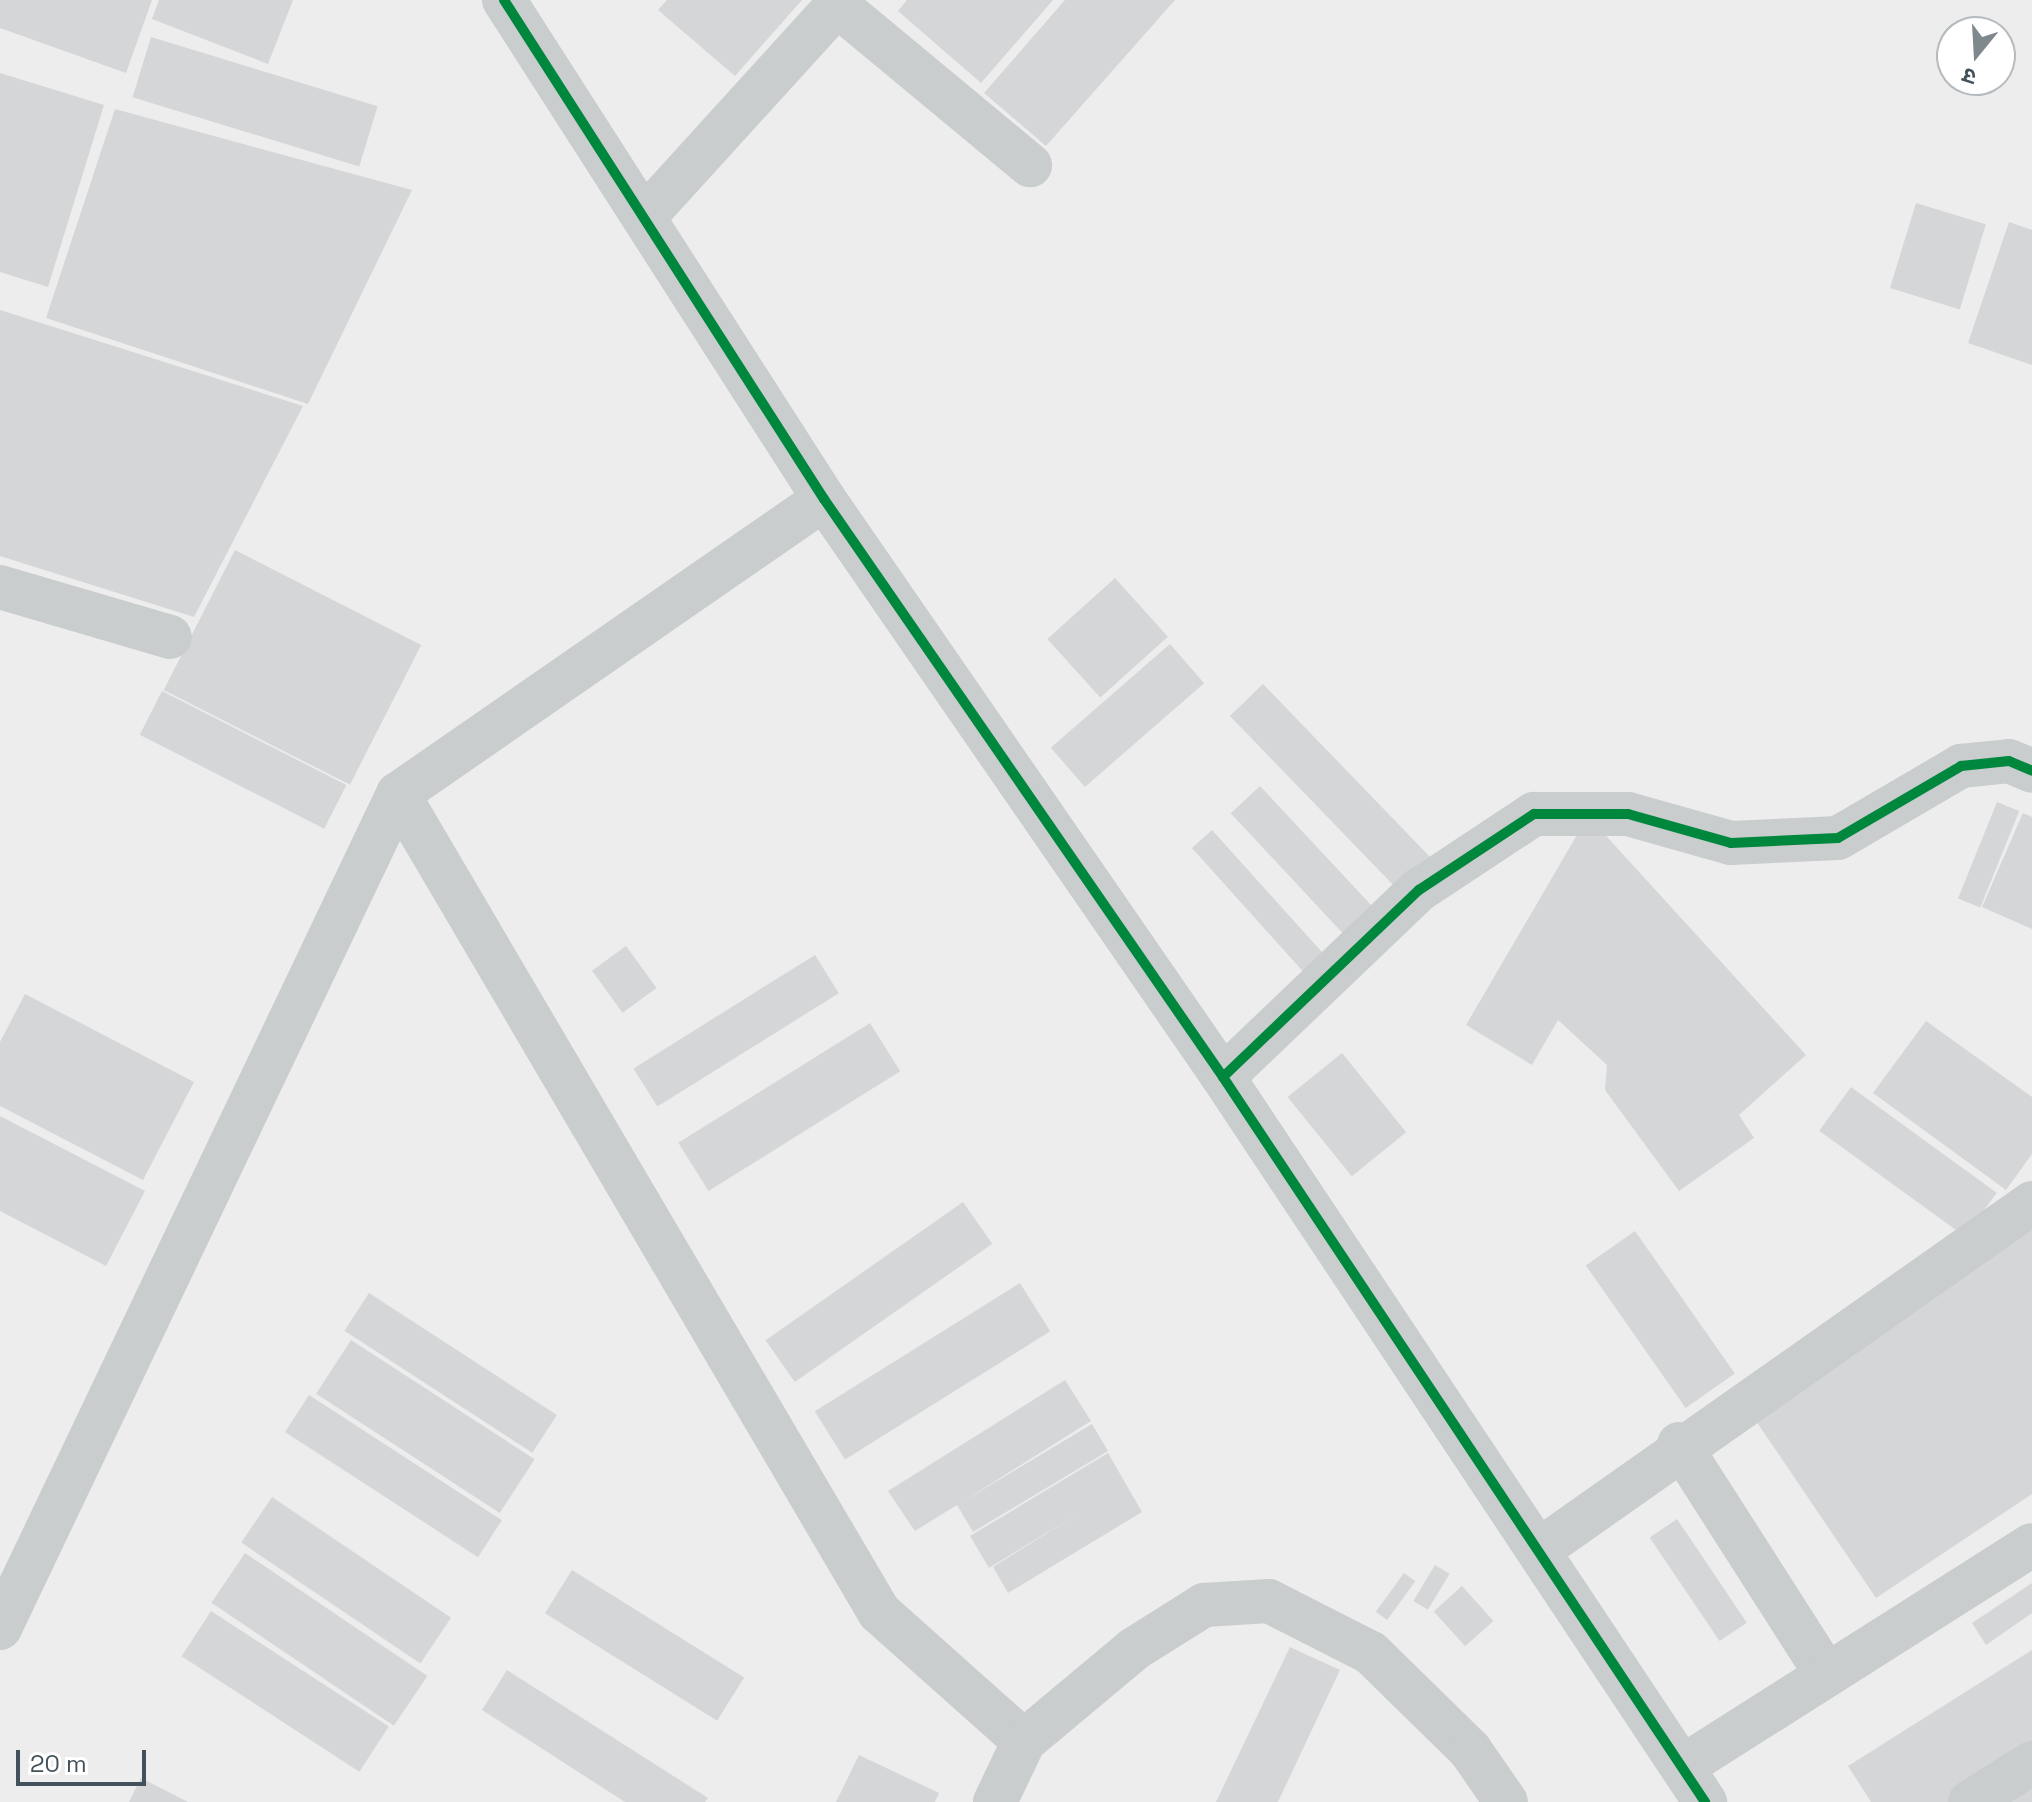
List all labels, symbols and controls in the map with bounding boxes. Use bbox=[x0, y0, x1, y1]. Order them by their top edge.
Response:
north arrow bbox=[1936, 16, 2016, 96]
text: उ bbox=[1959, 62, 1980, 92]
scale bar bbox=[20, 1734, 150, 1784]
text: 20 m bbox=[30, 1748, 87, 1779]

